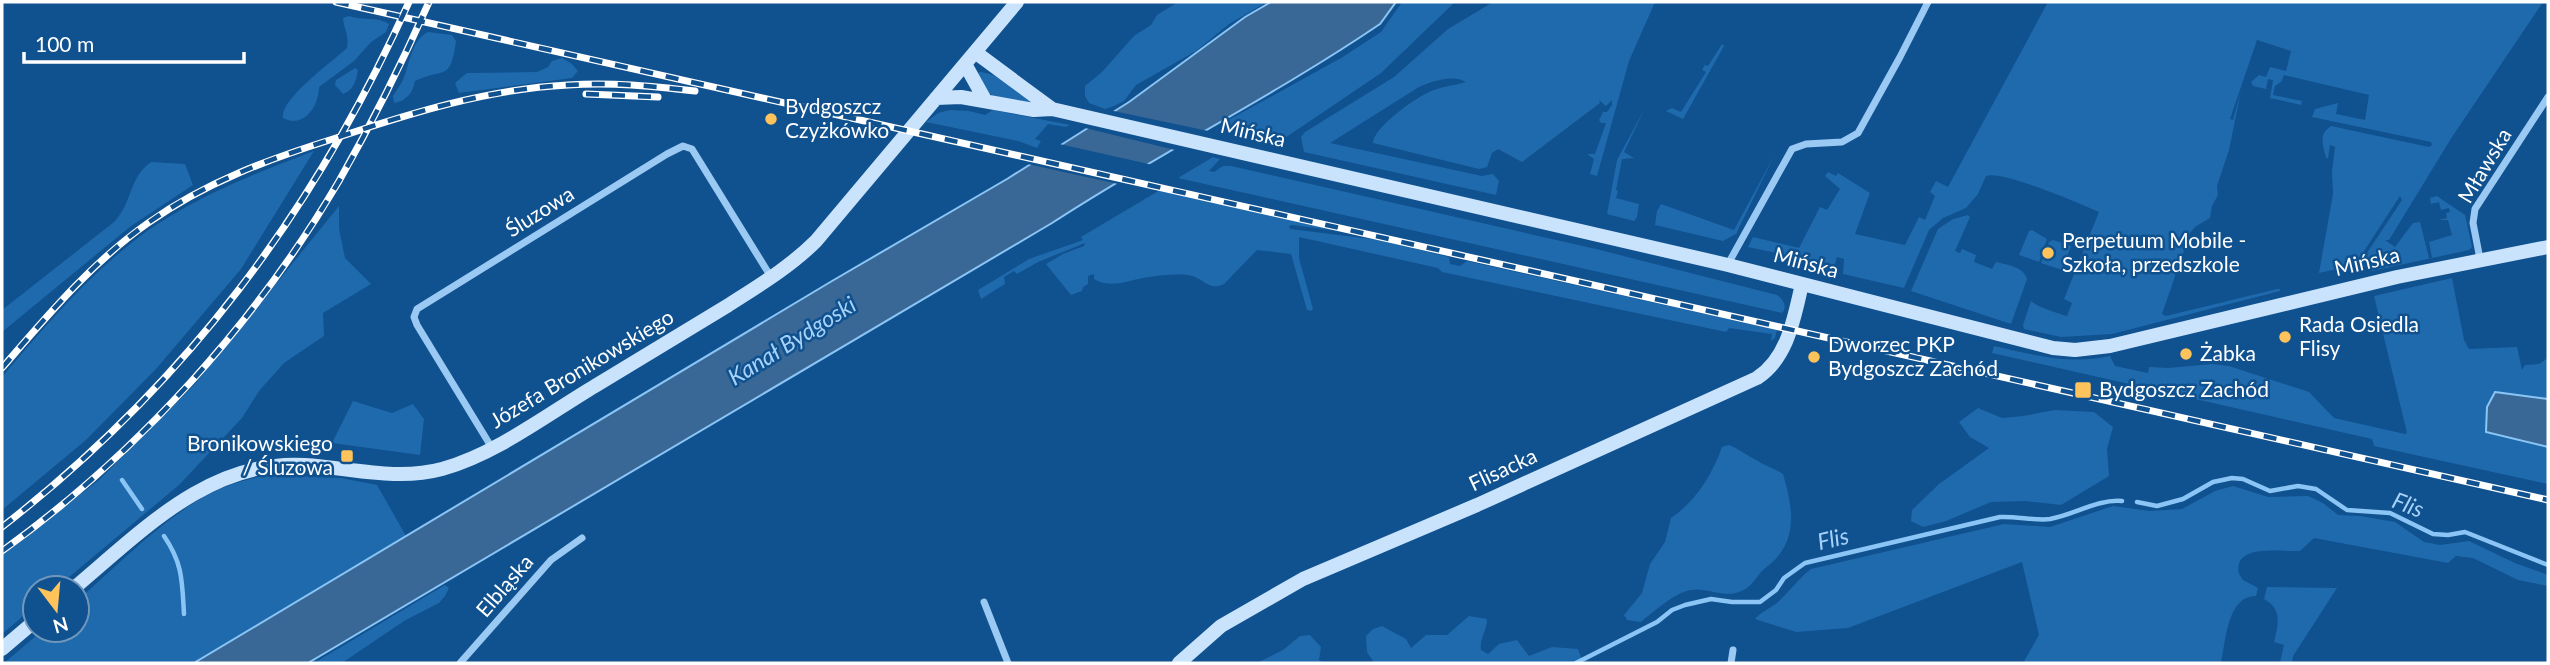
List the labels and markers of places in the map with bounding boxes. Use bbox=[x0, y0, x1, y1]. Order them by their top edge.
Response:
place label: Bydgoszcz Czyżkówko bbox=[785, 93, 889, 142]
marker: Bydgoszcz Czyżkówko bbox=[763, 111, 779, 127]
place label: Perpetuum Mobile - Szkoła, przedszkole bbox=[2062, 227, 2246, 276]
marker: Perpetuum Mobile - Szkoła, przedszkole bbox=[2040, 245, 2056, 261]
place label: Rada Osiedla Flisy bbox=[2299, 311, 2419, 360]
marker: Rada Osiedla Flisy bbox=[2277, 329, 2293, 345]
place label: Dworzec PKP Bydgoszcz Zachód bbox=[1828, 331, 1998, 380]
place label: Żabka bbox=[2200, 340, 2256, 365]
marker: Żabka bbox=[2178, 346, 2194, 362]
marker: Dworzec PKP Bydgoszcz Zachód bbox=[1806, 349, 1822, 365]
place label: Bydgoszcz Zachód bbox=[2099, 376, 2269, 401]
marker: Bydgoszcz Zachód bbox=[2073, 380, 2093, 400]
place label: Bronikowskiego / Śluzowa bbox=[187, 430, 333, 479]
marker: Bronikowskiego / Śluzowa bbox=[339, 448, 355, 464]

